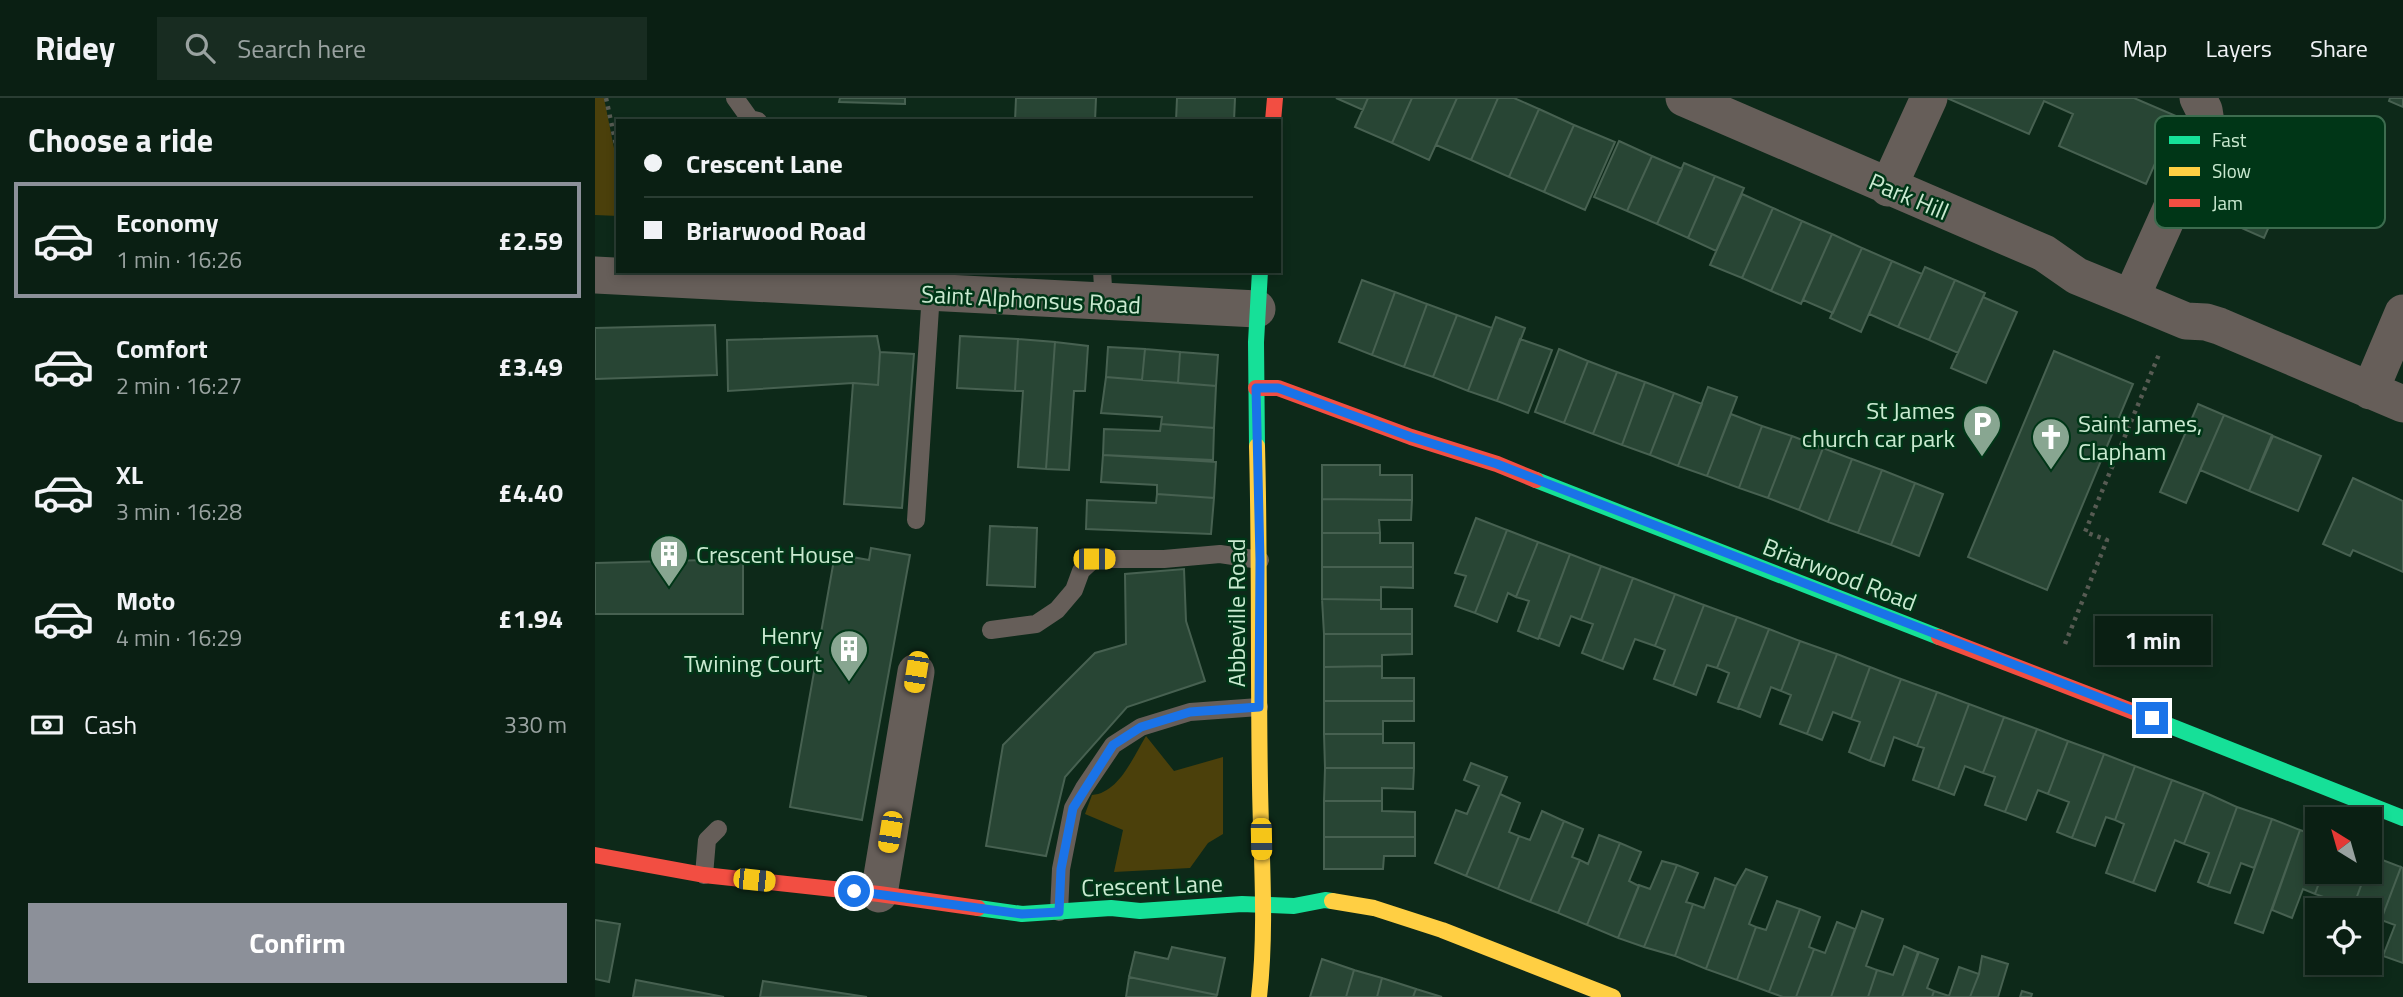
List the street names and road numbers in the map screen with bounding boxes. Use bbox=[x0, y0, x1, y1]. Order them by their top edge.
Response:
street label: Park Hill bbox=[1863, 163, 1955, 229]
street label: Saint Alphonsus Road bbox=[920, 275, 1142, 323]
street label: Briarwood Road bbox=[1758, 528, 1922, 620]
street label: Abbeville Road bbox=[1218, 539, 1254, 687]
street label: Crescent Lane bbox=[1081, 865, 1223, 905]

